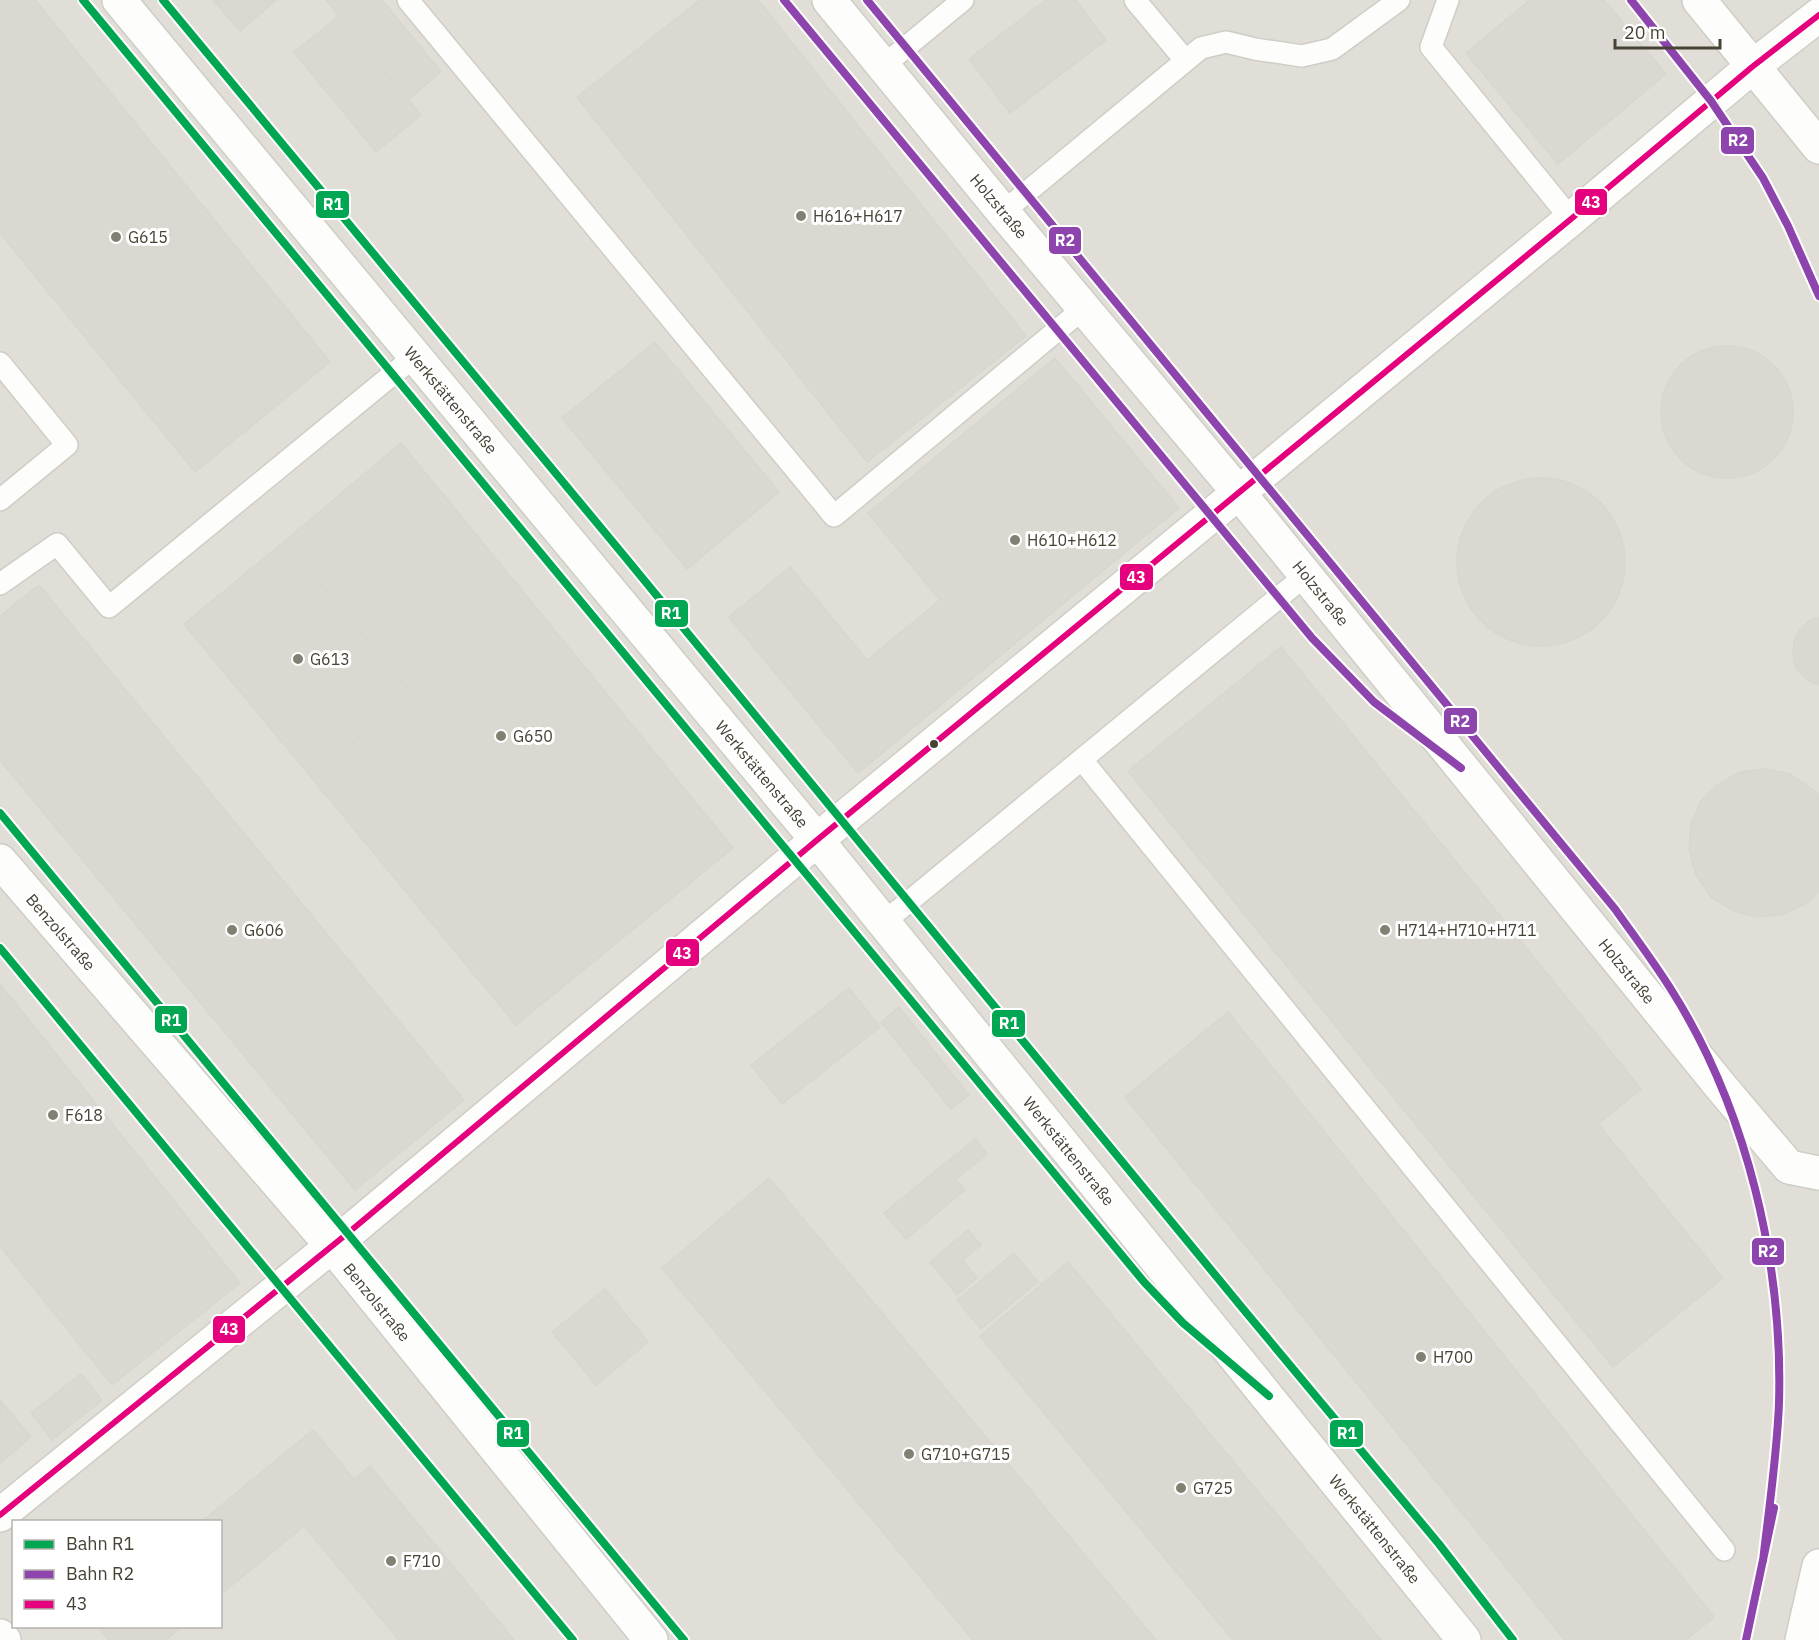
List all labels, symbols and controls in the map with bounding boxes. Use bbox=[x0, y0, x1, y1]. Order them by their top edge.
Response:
scale bar bbox=[1615, 12, 1720, 50]
text: 20 m bbox=[1624, 21, 1666, 44]
line badge: R2 bbox=[1720, 126, 1755, 155]
text: R2 bbox=[1728, 130, 1748, 150]
street label: Holzstraße bbox=[966, 169, 1032, 243]
line badge: 43 bbox=[1574, 188, 1608, 216]
line badge: R1 bbox=[315, 190, 350, 219]
text: 43 bbox=[1581, 192, 1601, 212]
text: R1 bbox=[323, 194, 344, 214]
place label: H616+H617 bbox=[813, 206, 903, 226]
marker: H616+H617 bbox=[794, 209, 808, 223]
line badge: R2 bbox=[1048, 226, 1082, 255]
place label: G615 bbox=[128, 227, 168, 247]
marker: G615 bbox=[109, 230, 123, 244]
text: R2 bbox=[1055, 230, 1075, 250]
street label: Werkstättenstraße bbox=[400, 342, 502, 458]
place label: H610+H612 bbox=[1027, 530, 1117, 550]
marker: H610+H612 bbox=[1008, 533, 1022, 547]
street label: Holzstraße bbox=[1288, 556, 1354, 630]
line badge: 43 bbox=[1119, 563, 1154, 591]
text: 43 bbox=[1126, 567, 1146, 587]
line badge: R1 bbox=[654, 599, 689, 628]
text: R1 bbox=[661, 603, 682, 623]
place label: G613 bbox=[310, 649, 350, 669]
marker: G613 bbox=[291, 652, 305, 666]
line badge: R2 bbox=[1443, 707, 1478, 735]
text: R2 bbox=[1450, 711, 1470, 731]
street label: Werkstättenstraße bbox=[711, 716, 813, 832]
place label: G650 bbox=[513, 726, 553, 746]
marker: G650 bbox=[494, 729, 508, 743]
unlabelled marker bbox=[928, 738, 940, 750]
street label: Benzolstraße bbox=[22, 889, 100, 975]
place label: G606 bbox=[244, 920, 284, 940]
place label: H714+H710+H711 bbox=[1397, 920, 1537, 940]
marker: G606 bbox=[225, 923, 239, 937]
marker: H714+H710+H711 bbox=[1378, 923, 1392, 937]
street label: Holzstraße bbox=[1594, 934, 1660, 1008]
line badge: 43 bbox=[665, 938, 700, 967]
text: 43 bbox=[672, 943, 692, 963]
line badge: R1 bbox=[154, 1005, 188, 1034]
line badge: R1 bbox=[991, 1009, 1026, 1038]
text: R1 bbox=[161, 1010, 182, 1030]
text: R1 bbox=[999, 1013, 1020, 1033]
street label: Werkstättenstraße bbox=[1019, 1092, 1119, 1210]
place label: F618 bbox=[65, 1105, 103, 1125]
marker: F618 bbox=[46, 1108, 60, 1122]
line badge: R2 bbox=[1751, 1237, 1785, 1266]
text: R2 bbox=[1758, 1241, 1778, 1261]
street label: Benzolstraße bbox=[339, 1259, 415, 1346]
line badge: 43 bbox=[212, 1315, 246, 1344]
text: 43 bbox=[219, 1319, 239, 1339]
place label: H700 bbox=[1433, 1347, 1473, 1367]
marker: H700 bbox=[1414, 1350, 1428, 1364]
line badge: R1 bbox=[496, 1419, 530, 1448]
line badge: R1 bbox=[1329, 1419, 1364, 1448]
text: R1 bbox=[503, 1423, 524, 1443]
text: R1 bbox=[1337, 1423, 1358, 1443]
place label: G710+G715 bbox=[921, 1444, 1010, 1464]
marker: G710+G715 bbox=[902, 1447, 916, 1461]
street label: Werkstättenstraße bbox=[1325, 1470, 1425, 1588]
place label: G725 bbox=[1193, 1478, 1233, 1498]
marker: G725 bbox=[1174, 1481, 1188, 1495]
legend bbox=[12, 1520, 222, 1628]
text: Bahn R1 bbox=[66, 1532, 134, 1555]
place label: F710 bbox=[403, 1551, 441, 1571]
marker: F710 bbox=[384, 1554, 398, 1568]
text: Bahn R2 bbox=[66, 1562, 134, 1585]
text: 43 bbox=[66, 1592, 88, 1615]

